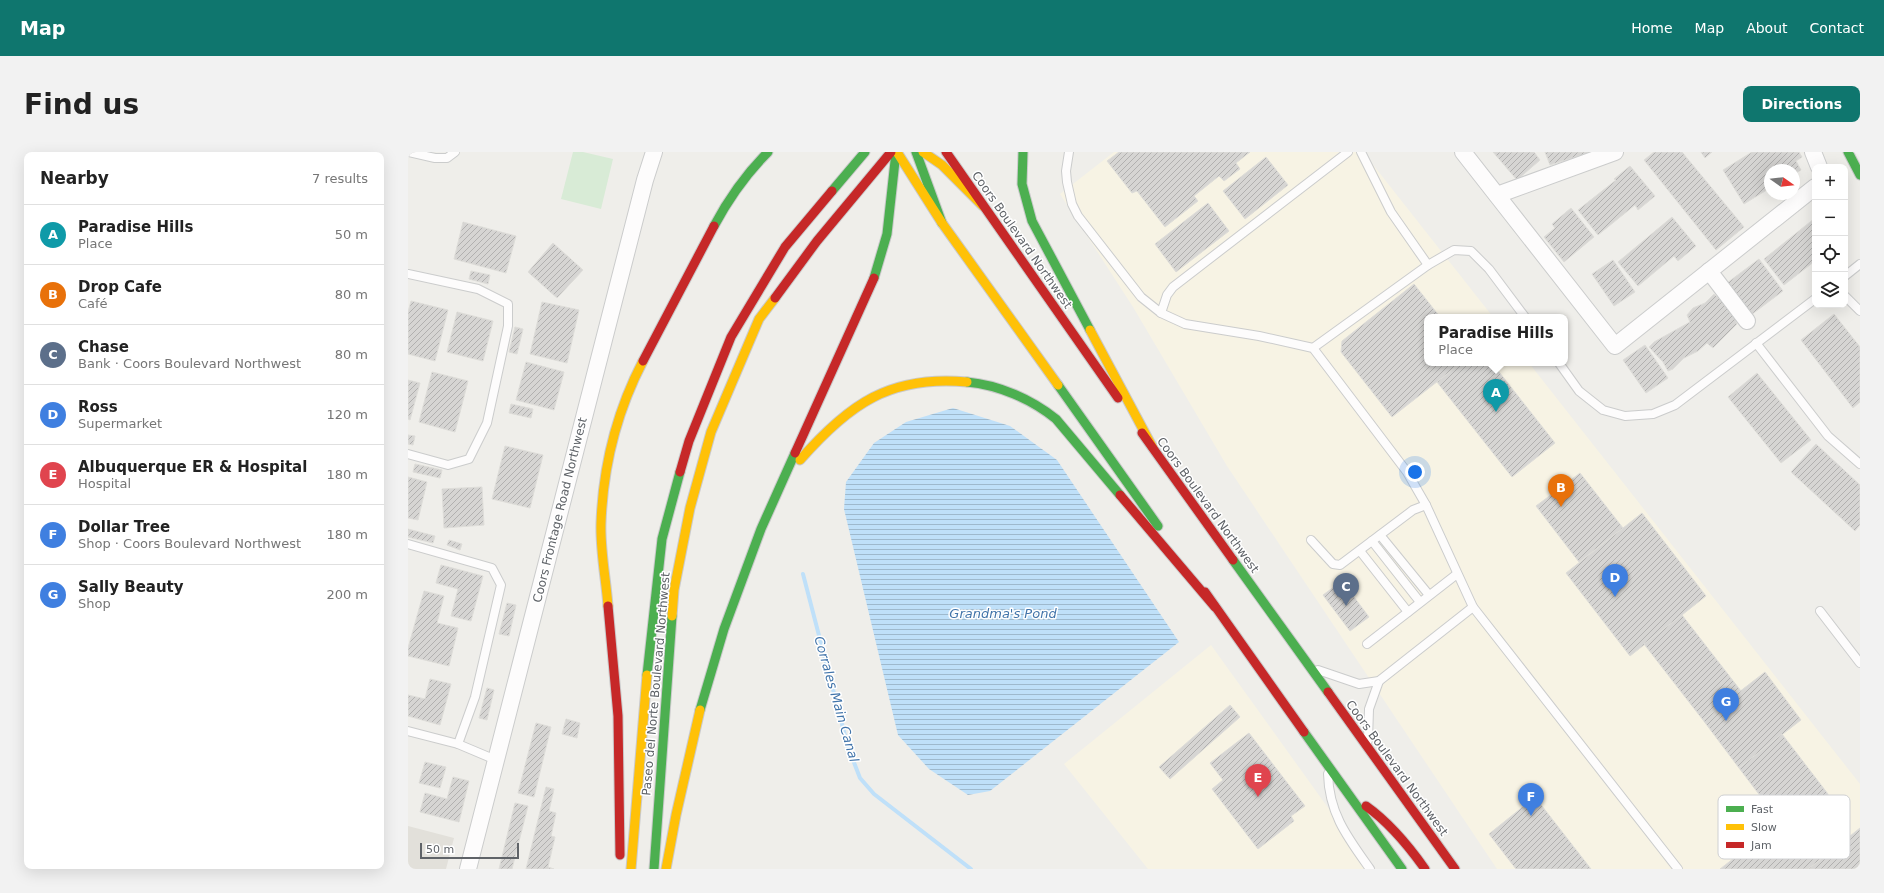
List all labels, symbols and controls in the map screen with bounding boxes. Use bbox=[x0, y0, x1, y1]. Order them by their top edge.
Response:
text: Map bbox=[20, 17, 65, 39]
text: Home bbox=[1631, 20, 1673, 36]
text: Map bbox=[1695, 20, 1724, 36]
text: About bbox=[1746, 20, 1788, 36]
text: Contact bbox=[1810, 20, 1864, 36]
button: Directions bbox=[1743, 86, 1860, 122]
text: Find us bbox=[24, 88, 139, 121]
north arrow bbox=[1764, 164, 1800, 200]
map controls bbox=[1812, 164, 1848, 308]
button: + bbox=[1812, 164, 1848, 200]
text: Nearby bbox=[40, 168, 109, 188]
street label: Coors Boulevard Northwest bbox=[969, 169, 1075, 312]
text: 7 results bbox=[312, 171, 368, 186]
button: − bbox=[1812, 200, 1848, 236]
text: Paradise Hills bbox=[78, 218, 193, 236]
text: A bbox=[48, 227, 58, 242]
text: 50 m bbox=[335, 227, 368, 242]
text: Place bbox=[78, 236, 113, 251]
button: locate bbox=[1812, 236, 1848, 272]
button: layers bbox=[1812, 272, 1848, 308]
text: Drop Cafe bbox=[78, 278, 162, 296]
text: B bbox=[48, 287, 58, 302]
text: 80 m bbox=[335, 287, 368, 302]
text: Café bbox=[78, 296, 108, 311]
popup bbox=[1424, 314, 1568, 366]
text: Paradise Hills bbox=[1438, 324, 1554, 342]
text: Chase bbox=[78, 338, 129, 356]
text: Place bbox=[1438, 342, 1473, 357]
text: C bbox=[48, 347, 58, 362]
text: 80 m bbox=[335, 347, 368, 362]
text: Bank · Coors Boulevard Northwest bbox=[78, 356, 301, 371]
pin: A bbox=[1483, 379, 1509, 412]
text: Ross bbox=[78, 398, 118, 416]
text: D bbox=[48, 407, 58, 422]
text: 120 m bbox=[326, 407, 368, 422]
text: Supermarket bbox=[78, 416, 162, 431]
street label: Coors Frontage Road Northwest bbox=[530, 416, 590, 604]
street label: Coors Boulevard Northwest bbox=[1154, 434, 1262, 576]
text: Albuquerque ER & Hospital bbox=[78, 458, 307, 476]
your location bbox=[1405, 462, 1425, 482]
text: E bbox=[49, 467, 57, 482]
text: 180 m bbox=[326, 467, 368, 482]
pin: B bbox=[1548, 474, 1574, 507]
text: Hospital bbox=[78, 476, 131, 491]
text: Dollar Tree bbox=[78, 518, 170, 536]
text: F bbox=[49, 527, 57, 542]
text: 180 m bbox=[326, 527, 368, 542]
text: Shop · Coors Boulevard Northwest bbox=[78, 536, 301, 551]
pin: D bbox=[1602, 564, 1628, 597]
street label: Paseo del Norte Boulevard Northwest bbox=[639, 571, 673, 796]
pin: C bbox=[1333, 573, 1359, 606]
text: Sally Beauty bbox=[78, 578, 184, 596]
text: G bbox=[48, 587, 58, 602]
text: 200 m bbox=[326, 587, 368, 602]
text: Shop bbox=[78, 596, 111, 611]
water label: Grandma's Pond bbox=[949, 606, 1057, 621]
water label: Corrales Main Canal bbox=[811, 634, 862, 764]
pin: G bbox=[1713, 688, 1739, 721]
street label: Coors Boulevard Northwest bbox=[1343, 697, 1451, 839]
pin: E bbox=[1245, 764, 1271, 797]
pin: F bbox=[1518, 783, 1544, 816]
legend bbox=[1718, 795, 1850, 859]
text: Fast bbox=[1751, 803, 1774, 816]
text: Slow bbox=[1751, 821, 1777, 834]
text: Jam bbox=[1750, 839, 1772, 852]
scale bar bbox=[420, 841, 519, 860]
text: 50 m bbox=[426, 843, 454, 856]

